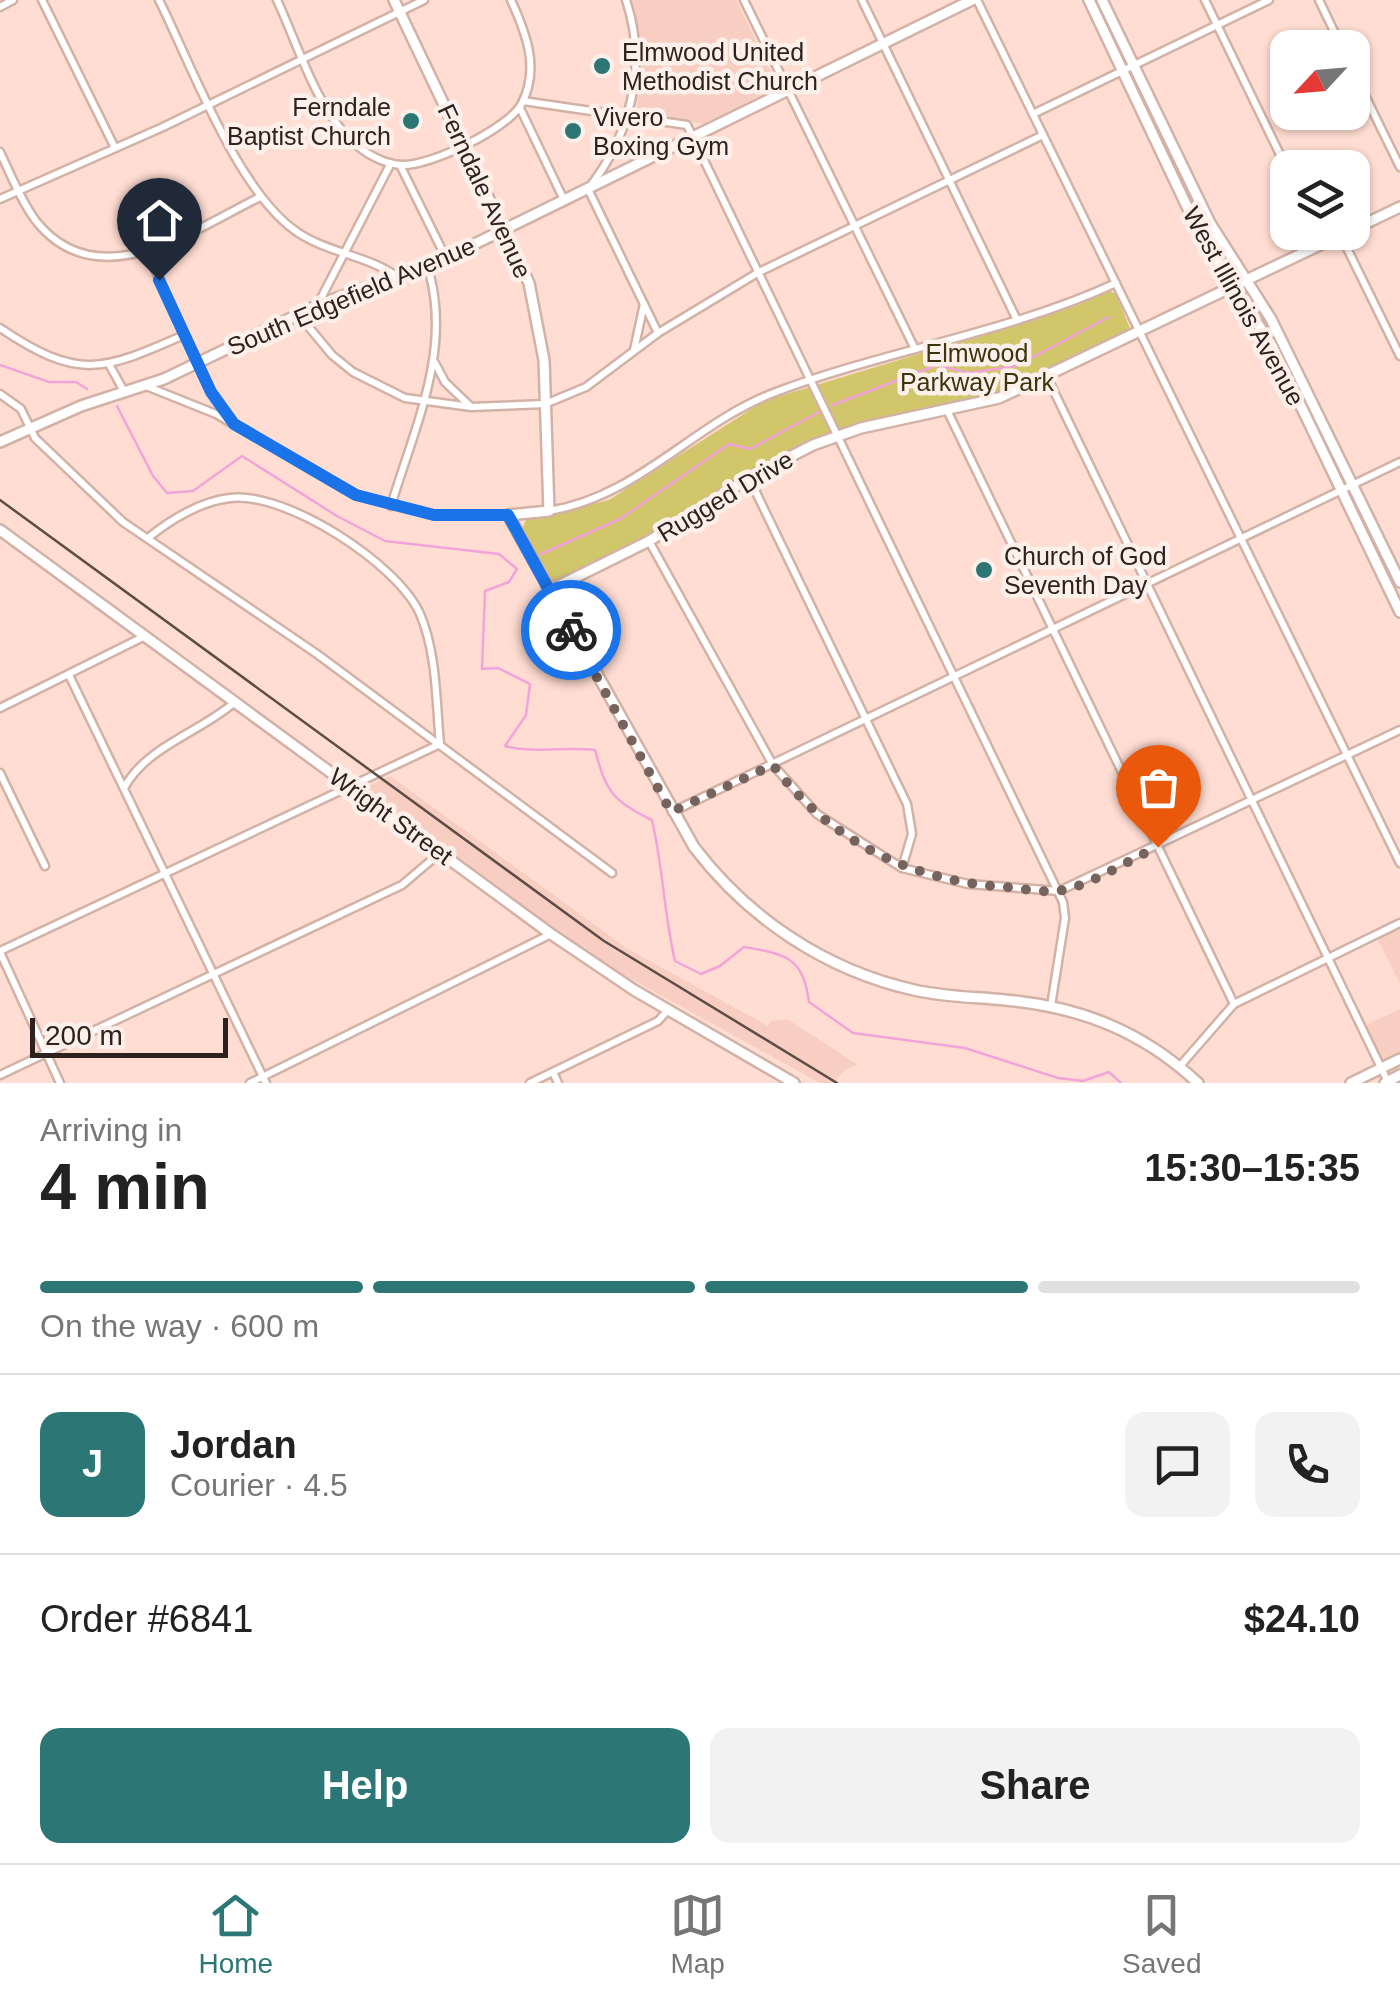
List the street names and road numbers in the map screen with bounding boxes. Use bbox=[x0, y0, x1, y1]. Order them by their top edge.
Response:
street label: Ferndale Avenue bbox=[432, 100, 538, 282]
street label: West Illinois Avenue bbox=[1178, 202, 1310, 410]
street label: South Edgefield Avenue bbox=[223, 231, 479, 361]
street label: Rugged Drive bbox=[652, 445, 798, 547]
street label: Wright Street bbox=[324, 762, 458, 870]

